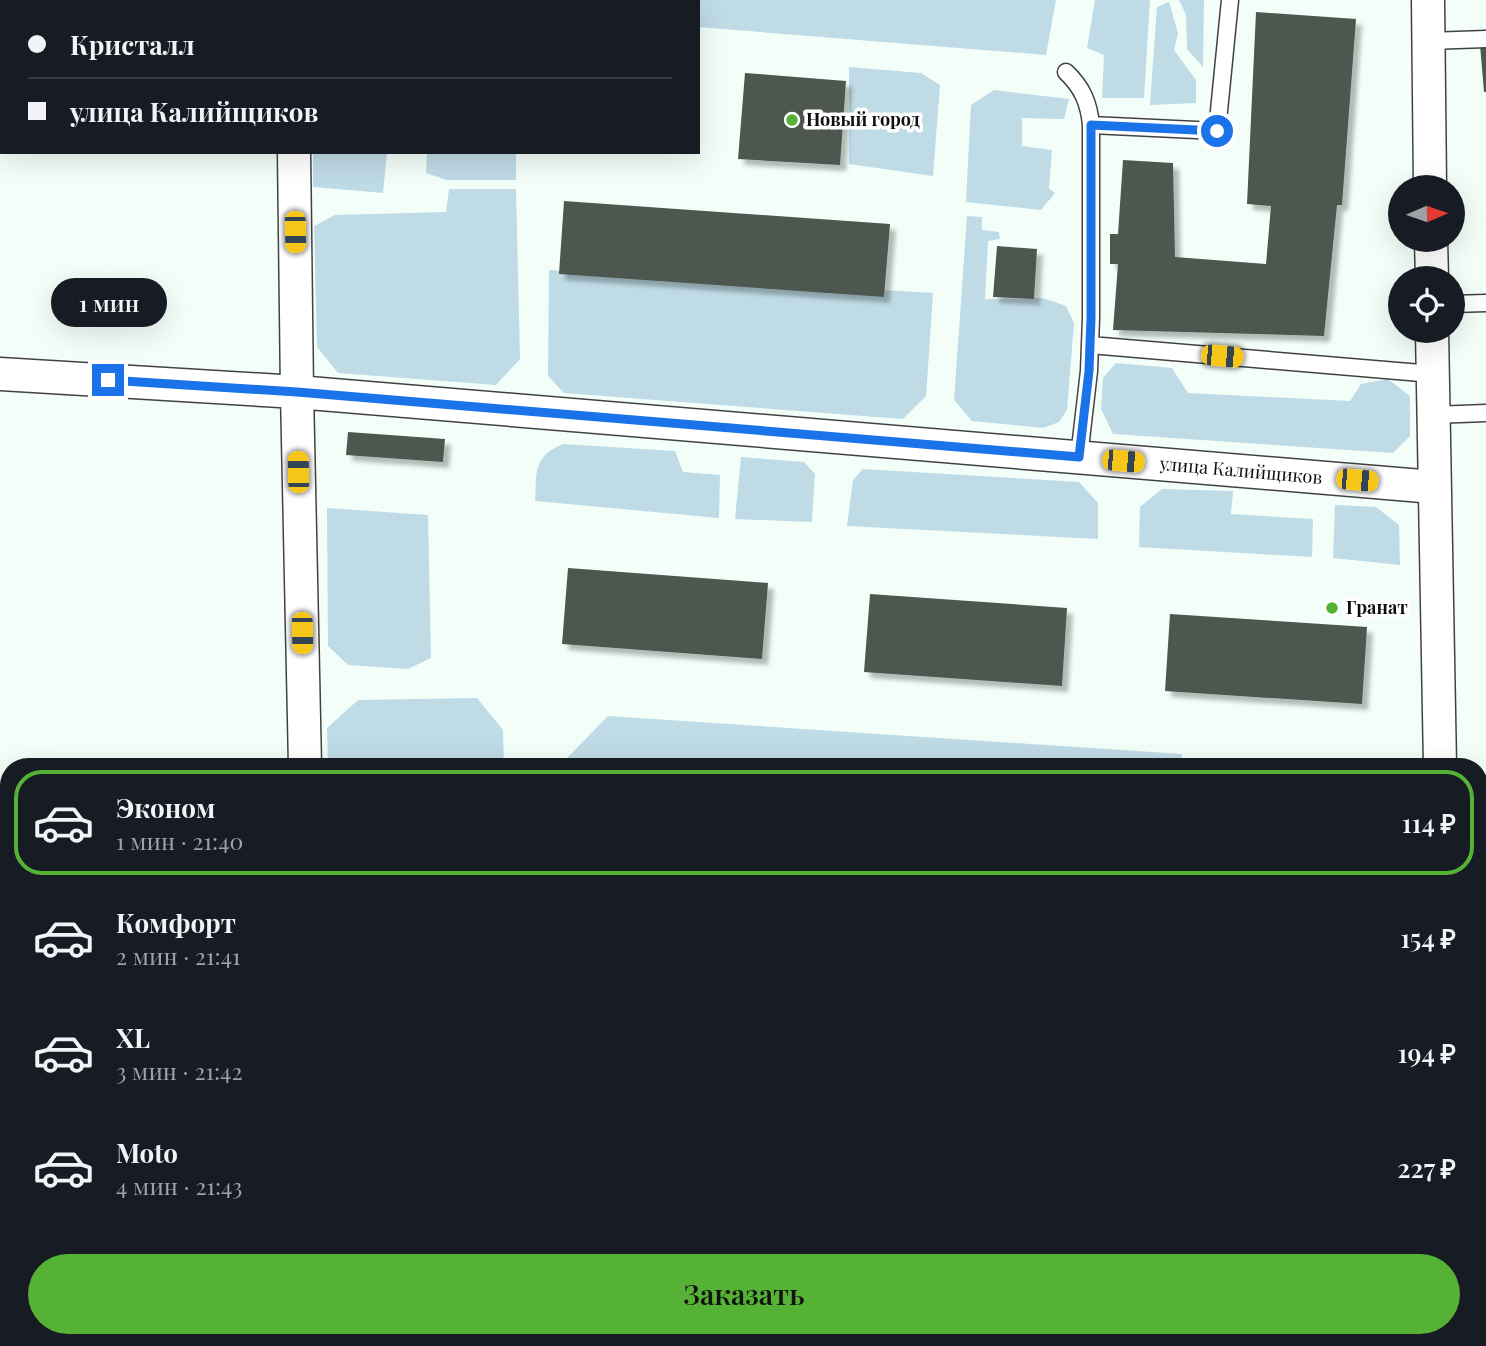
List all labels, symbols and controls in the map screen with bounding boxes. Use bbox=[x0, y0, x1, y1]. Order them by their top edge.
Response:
text: Кристалл bbox=[70, 27, 194, 62]
text: улица Калийщиков bbox=[70, 94, 318, 129]
place label: Новый город bbox=[806, 107, 920, 131]
marker: Новый город bbox=[784, 112, 800, 128]
route start bbox=[1201, 115, 1233, 147]
north arrow bbox=[1388, 175, 1465, 252]
map controls bbox=[1388, 175, 1465, 343]
car bbox=[285, 211, 306, 253]
button: locate bbox=[1388, 266, 1465, 343]
callout: 1 мин bbox=[50, 278, 166, 328]
text: 1 мин bbox=[79, 287, 139, 318]
car bbox=[1201, 344, 1244, 368]
route end bbox=[92, 364, 124, 396]
car bbox=[1102, 449, 1145, 473]
car bbox=[288, 451, 309, 493]
street label: улица Калийщиков bbox=[1158, 451, 1324, 489]
car bbox=[1336, 468, 1379, 492]
place label: Гранат bbox=[1346, 595, 1408, 619]
marker: Гранат bbox=[1324, 600, 1340, 616]
car bbox=[292, 612, 313, 654]
text: Эконом bbox=[116, 790, 215, 825]
icon: car bbox=[32, 791, 95, 854]
text: 114 ₽ bbox=[1402, 805, 1456, 840]
text: 1 мин · 21:40 bbox=[116, 825, 243, 856]
text: Комфорт bbox=[116, 905, 236, 940]
icon: car bbox=[32, 906, 95, 969]
text: 154 ₽ bbox=[1400, 920, 1456, 955]
text: 2 мин · 21:41 bbox=[116, 940, 241, 971]
text: XL bbox=[116, 1020, 150, 1055]
icon: car bbox=[32, 1021, 95, 1084]
text: 194 ₽ bbox=[1398, 1035, 1456, 1070]
text: 3 мин · 21:42 bbox=[116, 1055, 242, 1086]
text: Moto bbox=[116, 1135, 178, 1170]
icon: car bbox=[32, 1136, 95, 1199]
text: 227 ₽ bbox=[1397, 1150, 1456, 1185]
text: 4 мин · 21:43 bbox=[116, 1170, 242, 1201]
button: Заказать bbox=[28, 1254, 1460, 1334]

